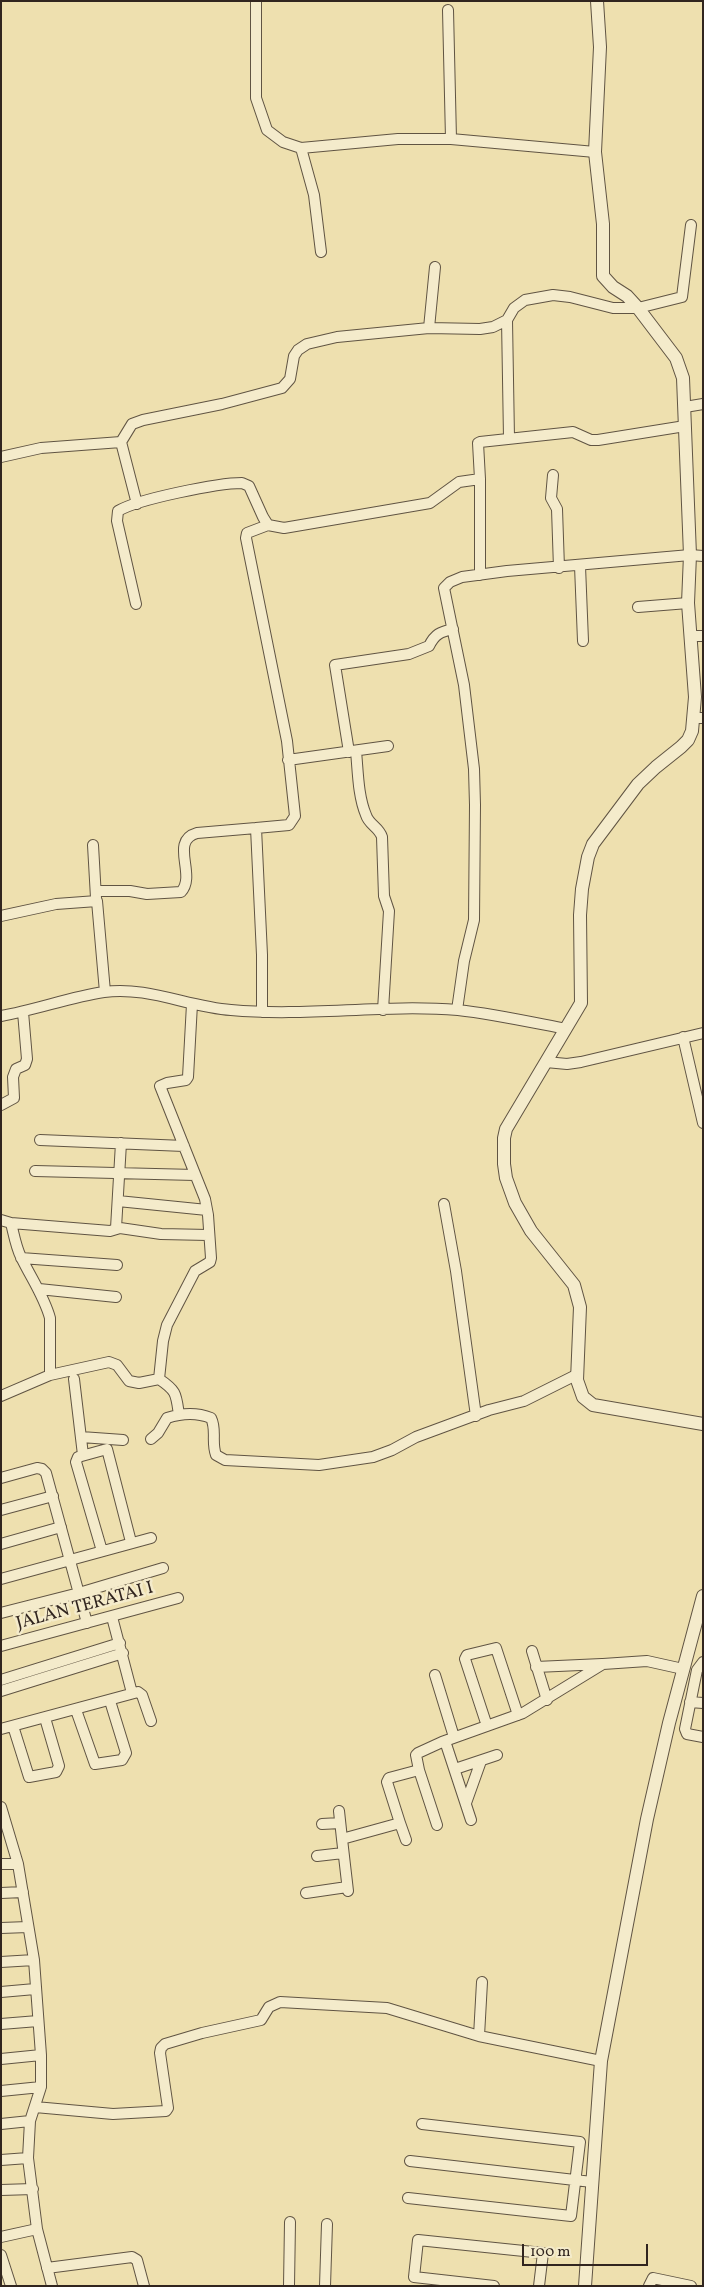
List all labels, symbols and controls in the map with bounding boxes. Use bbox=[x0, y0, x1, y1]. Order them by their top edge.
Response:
street label: JALAN TERATAI I bbox=[14, 1578, 156, 1636]
scale bar bbox=[524, 2234, 650, 2266]
text: 100 m bbox=[530, 2242, 570, 2263]

